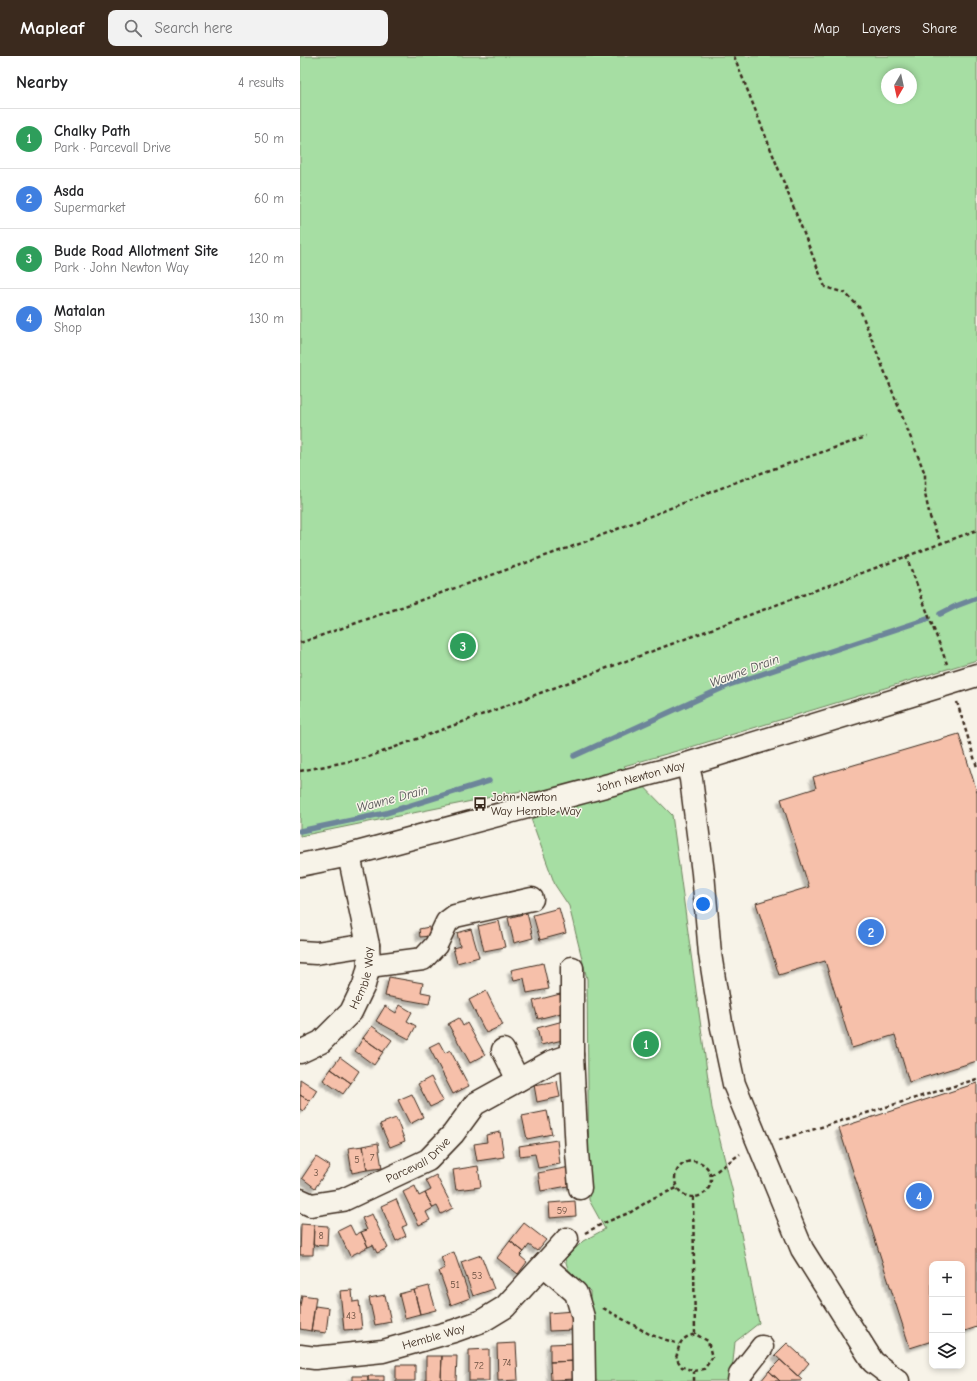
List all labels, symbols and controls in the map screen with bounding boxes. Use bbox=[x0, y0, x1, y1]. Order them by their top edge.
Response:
search box bbox=[108, 10, 388, 46]
text: Mapleaf bbox=[20, 17, 84, 39]
icon: search bbox=[122, 17, 144, 39]
text: Search here bbox=[154, 19, 233, 37]
text: Map bbox=[813, 20, 840, 37]
text: Layers bbox=[862, 20, 900, 37]
text: Share bbox=[922, 20, 957, 37]
north arrow bbox=[881, 68, 917, 104]
text: Nearby bbox=[16, 73, 67, 92]
text: 4 results bbox=[238, 75, 284, 90]
text: Chalky Path bbox=[54, 122, 130, 140]
text: 1 bbox=[26, 131, 32, 146]
text: 50 m bbox=[254, 131, 284, 146]
text: Park · Parcevall Drive bbox=[54, 140, 171, 155]
text: Asda bbox=[54, 182, 84, 200]
text: 2 bbox=[26, 191, 32, 206]
text: 60 m bbox=[254, 191, 284, 206]
text: Supermarket bbox=[54, 200, 125, 215]
text: Bude Road Allotment Site bbox=[54, 242, 218, 260]
text: 3 bbox=[26, 251, 32, 266]
text: 120 m bbox=[249, 251, 284, 266]
text: Park · John Newton Way bbox=[54, 260, 189, 275]
text: Matalan bbox=[54, 302, 105, 320]
text: 4 bbox=[26, 311, 32, 326]
text: 130 m bbox=[249, 311, 284, 326]
text: Shop bbox=[54, 320, 82, 335]
pin: 3 bbox=[450, 631, 476, 661]
water label: Wawne Drain bbox=[707, 651, 781, 690]
street label: John Newton Way bbox=[595, 758, 687, 795]
water label: Wawne Drain bbox=[355, 782, 429, 815]
place label: John Newton Way Hemble Way bbox=[491, 790, 582, 818]
bus stop icon: John Newton Way Hemble Way bbox=[472, 796, 488, 812]
your location bbox=[693, 894, 713, 914]
pin: 2 bbox=[858, 917, 884, 947]
street label: Hemble Way bbox=[346, 946, 376, 1012]
pin: 1 bbox=[633, 1029, 659, 1059]
street label: Parcevall Drive bbox=[384, 1134, 453, 1186]
house number: 7 bbox=[370, 1152, 375, 1164]
house number: 5 bbox=[354, 1154, 360, 1166]
house number: 3 bbox=[313, 1167, 319, 1179]
pin: 4 bbox=[906, 1181, 932, 1211]
house number: 59 bbox=[557, 1205, 567, 1217]
house number: 8 bbox=[318, 1230, 324, 1242]
map controls bbox=[929, 1261, 965, 1369]
button: + bbox=[929, 1261, 965, 1297]
house number: 53 bbox=[472, 1270, 482, 1282]
house number: 51 bbox=[450, 1279, 460, 1291]
button: − bbox=[929, 1297, 965, 1333]
house number: 43 bbox=[346, 1310, 356, 1322]
street label: Hemble Way bbox=[400, 1320, 467, 1352]
button: layers bbox=[929, 1333, 965, 1369]
house number: 74 bbox=[503, 1357, 512, 1369]
house number: 72 bbox=[474, 1360, 484, 1372]

